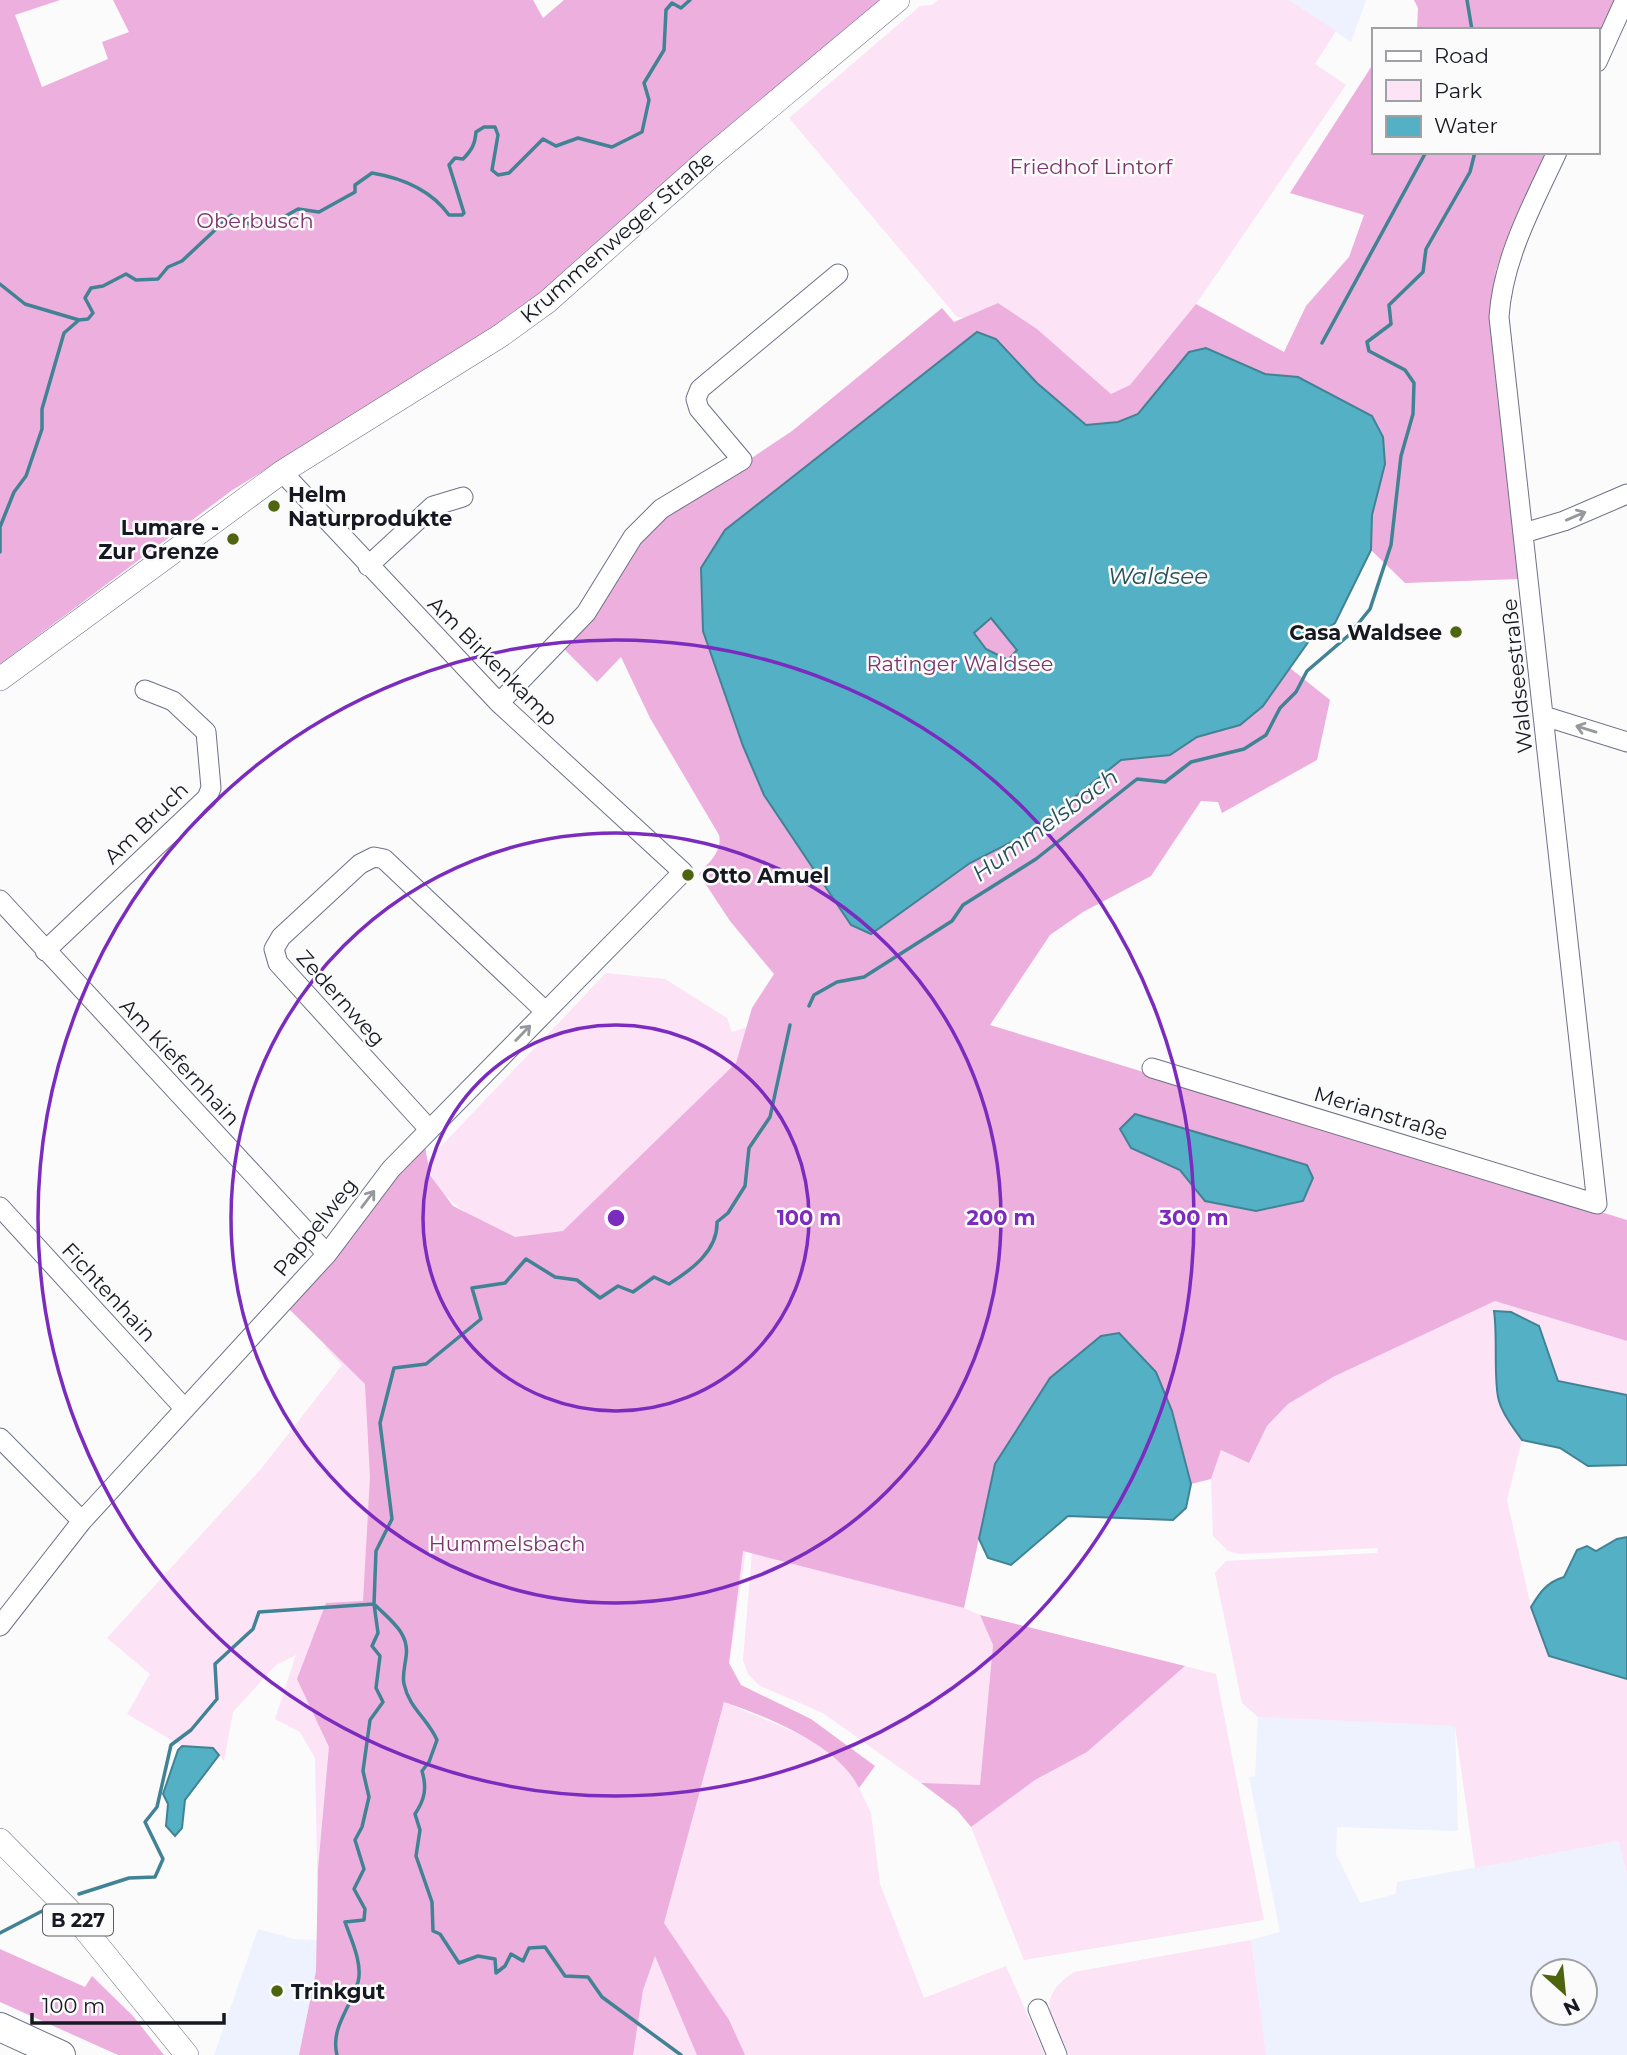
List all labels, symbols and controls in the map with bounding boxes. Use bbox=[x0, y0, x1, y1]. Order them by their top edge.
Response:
legend bbox=[1372, 28, 1599, 154]
text: Road bbox=[1434, 43, 1489, 68]
text: Park bbox=[1434, 78, 1482, 103]
text: Water bbox=[1434, 113, 1498, 138]
street label: Krummenweger Straße bbox=[515, 146, 719, 328]
park label: Friedhof Lintorf bbox=[1010, 154, 1173, 179]
park label: Oberbusch bbox=[196, 208, 314, 233]
place label: Helm Naturprodukte bbox=[288, 482, 452, 531]
marker: Helm Naturprodukte bbox=[266, 498, 282, 514]
one-way arrow bbox=[1565, 509, 1586, 522]
place label: Lumare - Zur Grenze bbox=[98, 515, 219, 564]
marker: Lumare - Zur Grenze bbox=[225, 531, 241, 547]
water label: Waldsee bbox=[1108, 562, 1208, 590]
street label: Am Birkenkamp bbox=[423, 591, 563, 731]
street label: Waldseestraße bbox=[1496, 597, 1538, 755]
place label: Casa Waldsee bbox=[1289, 620, 1442, 645]
marker: Casa Waldsee bbox=[1448, 624, 1464, 640]
park label: Ratinger Waldsee bbox=[867, 651, 1053, 676]
one-way arrow bbox=[1575, 722, 1597, 734]
water label: Hummelsbach bbox=[966, 763, 1124, 887]
street label: Am Bruch bbox=[99, 777, 193, 869]
place label: Otto Amuel bbox=[702, 863, 829, 888]
marker: Otto Amuel bbox=[680, 867, 696, 883]
street label: Zedernweg bbox=[291, 945, 391, 1051]
street label: Am Kiefernhain bbox=[115, 993, 245, 1131]
one-way arrow bbox=[515, 1025, 532, 1042]
street label: Merianstraße bbox=[1311, 1081, 1451, 1145]
street label: Pappelweg bbox=[268, 1173, 362, 1281]
one-way arrow bbox=[361, 1190, 375, 1209]
text: 100 m bbox=[777, 1205, 841, 1230]
text: 200 m bbox=[967, 1205, 1035, 1230]
text: 300 m bbox=[1159, 1205, 1228, 1230]
centre of rings bbox=[604, 1206, 628, 1230]
street label: Fichtenhain bbox=[57, 1237, 161, 1347]
park label: Hummelsbach bbox=[429, 1531, 585, 1556]
road number: B 227 bbox=[43, 1904, 113, 1936]
north arrow bbox=[1529, 1957, 1599, 2027]
place label: Trinkgut bbox=[291, 1979, 385, 2004]
scale bar bbox=[32, 1982, 224, 2026]
marker: Trinkgut bbox=[269, 1983, 285, 1999]
text: 100 m bbox=[42, 1993, 105, 2018]
text: N bbox=[1559, 1993, 1584, 2020]

